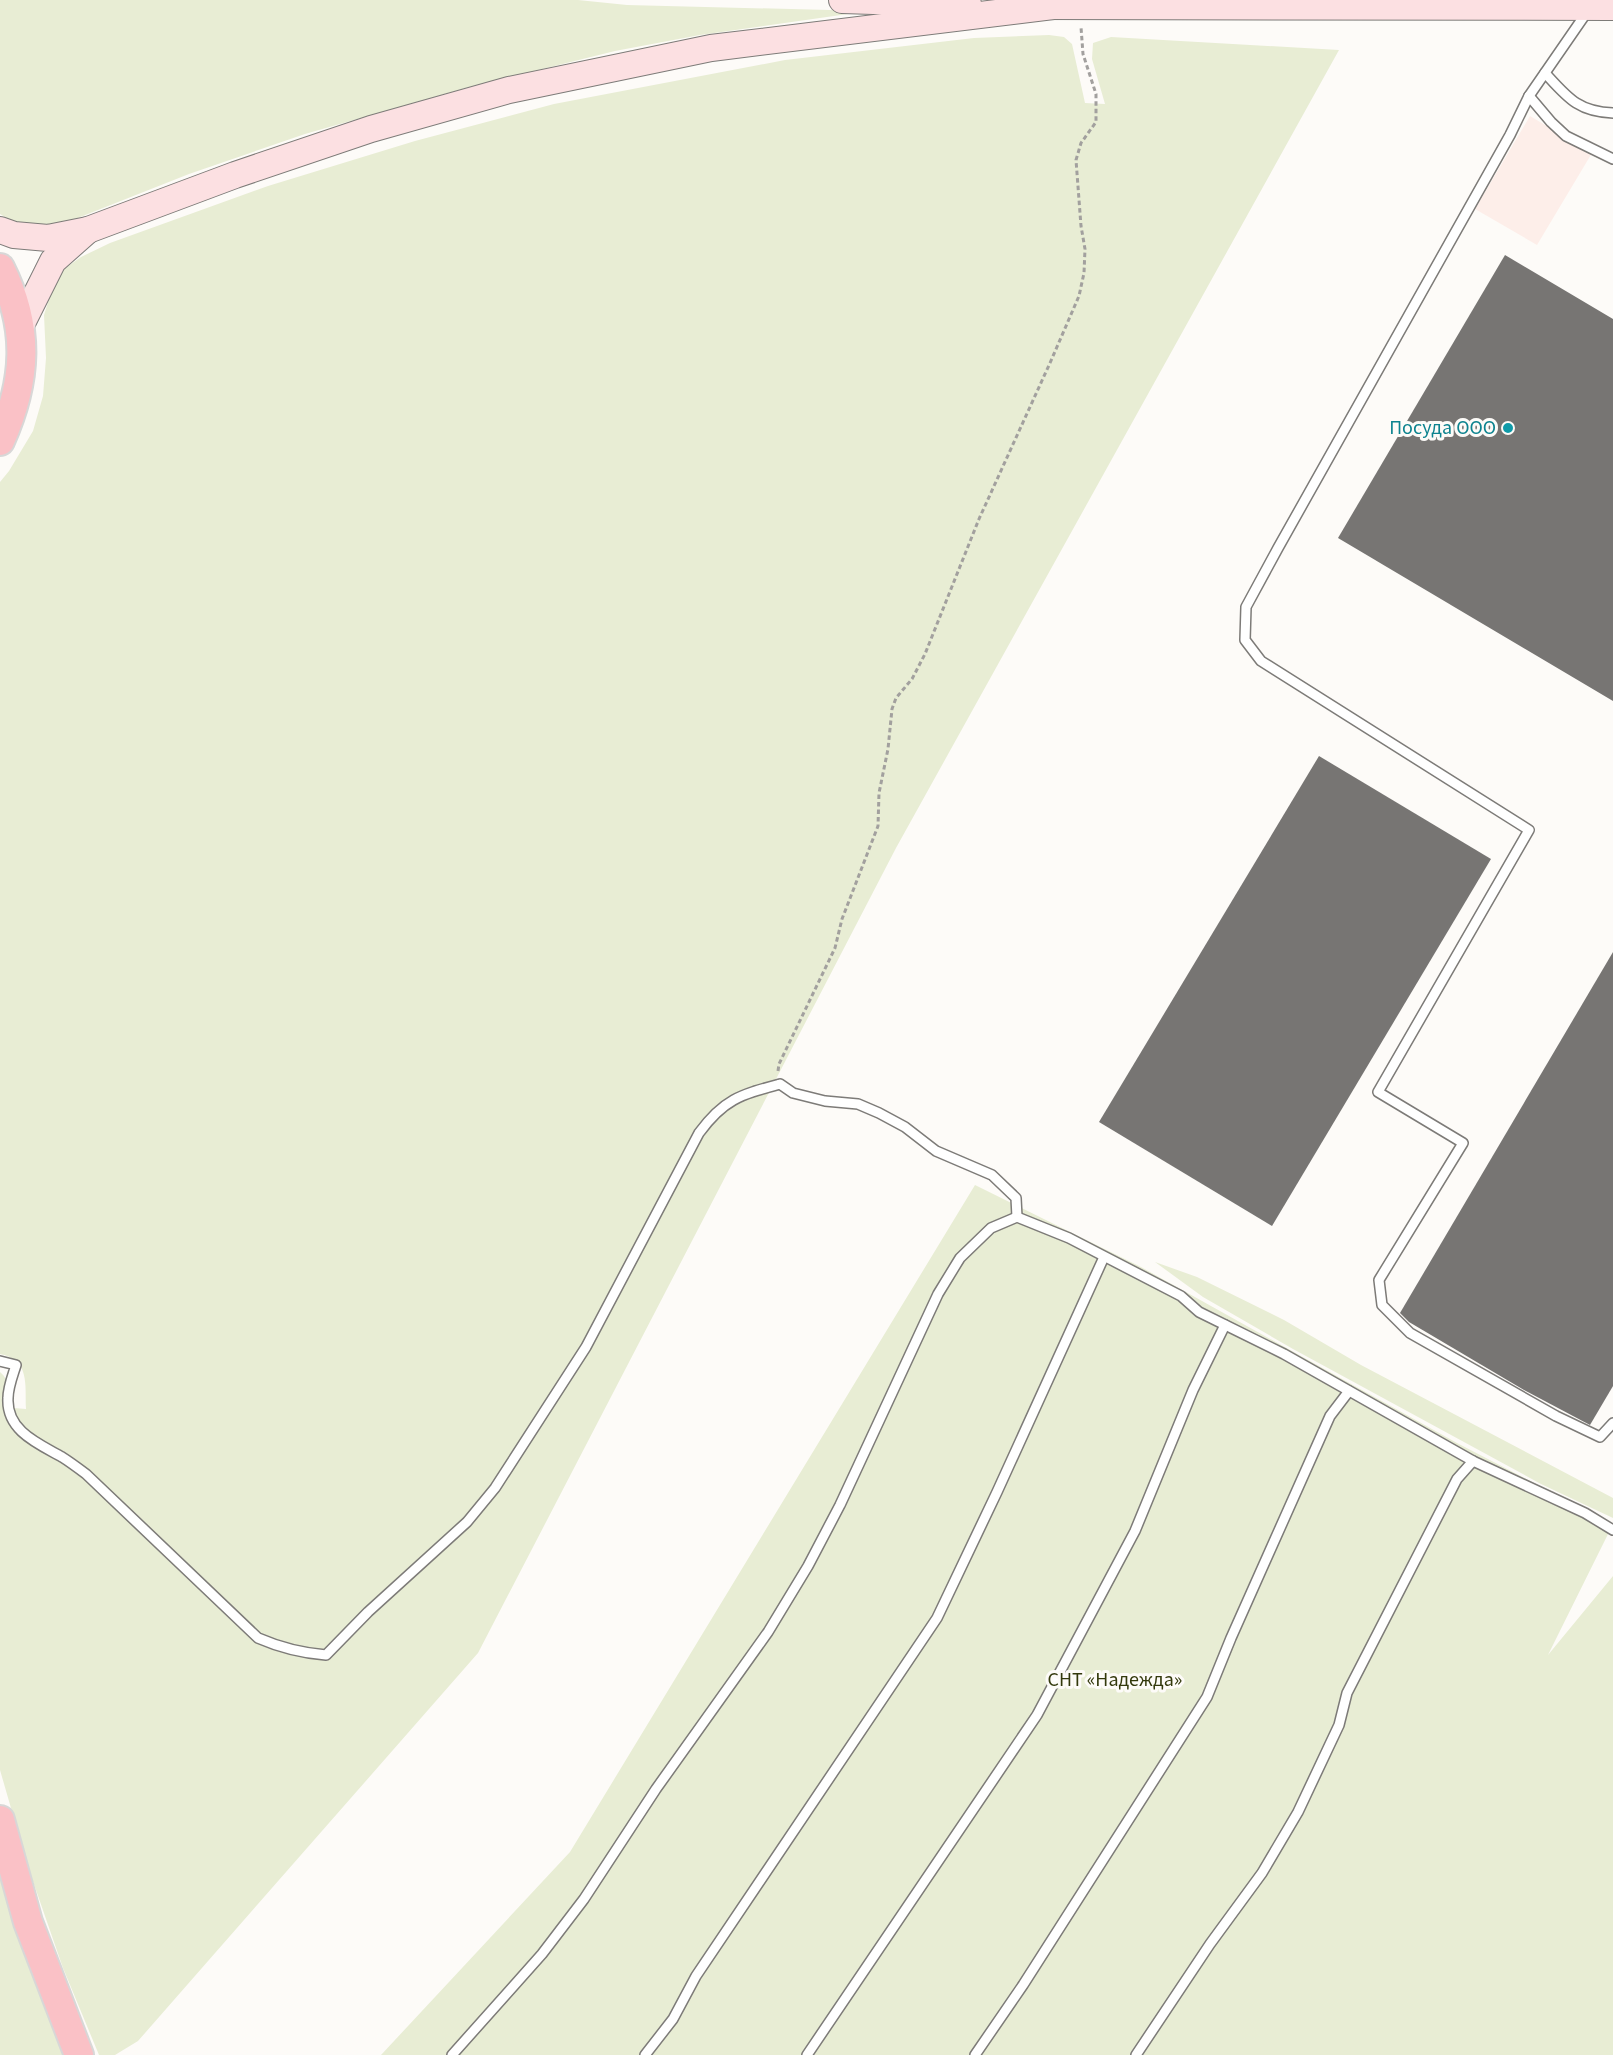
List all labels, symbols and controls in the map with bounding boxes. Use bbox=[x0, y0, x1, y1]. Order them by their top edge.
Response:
place label: Посуда ООО bbox=[1389, 414, 1496, 442]
marker: Посуда ООО bbox=[1501, 421, 1515, 435]
park label: СНТ «Надежда» bbox=[1048, 1666, 1182, 1694]

